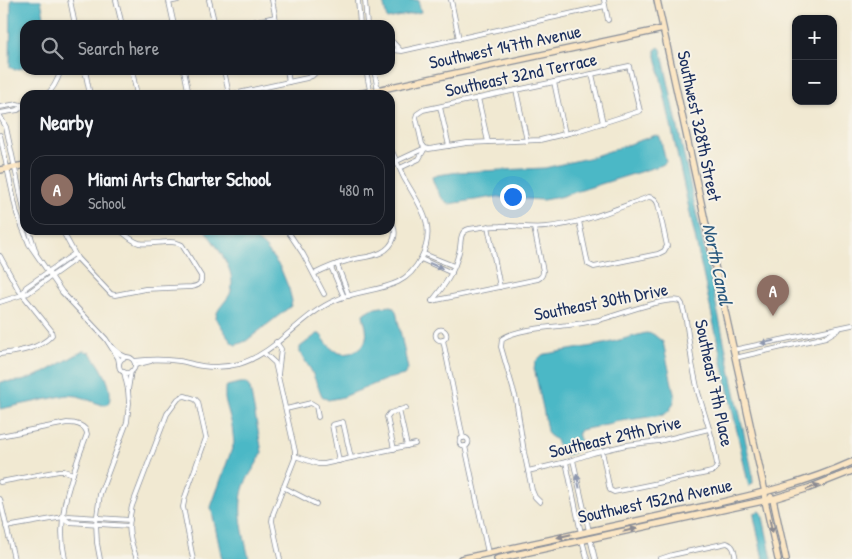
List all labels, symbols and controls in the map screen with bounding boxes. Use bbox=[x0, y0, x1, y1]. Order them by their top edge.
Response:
map controls bbox=[792, 15, 837, 105]
button: + bbox=[792, 15, 837, 60]
street label: Southwest 147th Avenue bbox=[427, 18, 583, 75]
search box bbox=[20, 20, 395, 75]
icon: search bbox=[38, 34, 66, 62]
text: Search here bbox=[78, 35, 159, 61]
street label: Southeast 32nd Terrace bbox=[443, 46, 599, 103]
street label: Southwest 328th Street bbox=[671, 48, 728, 204]
button: − bbox=[792, 60, 837, 105]
text: Nearby bbox=[40, 108, 93, 137]
text: Miami Arts Charter School bbox=[88, 166, 271, 192]
text: A bbox=[53, 179, 61, 201]
text: 480 m bbox=[339, 179, 374, 201]
your location bbox=[500, 184, 526, 210]
text: School bbox=[88, 192, 125, 214]
water label: North Canal bbox=[697, 221, 740, 308]
one-way arrow bbox=[429, 262, 443, 270]
pin: A bbox=[757, 275, 789, 316]
street label: Southeast 30th Drive bbox=[532, 276, 670, 327]
street label: Southeast 7th Place bbox=[689, 317, 740, 449]
one-way arrow bbox=[761, 338, 776, 346]
street label: Southeast 29th Drive bbox=[546, 409, 683, 464]
one-way arrow bbox=[573, 472, 581, 488]
street label: Southwest 152nd Avenue bbox=[576, 472, 734, 529]
one-way arrow bbox=[806, 483, 821, 491]
one-way arrow bbox=[767, 518, 775, 534]
one-way arrow bbox=[623, 526, 638, 534]
one-way arrow bbox=[556, 532, 571, 540]

